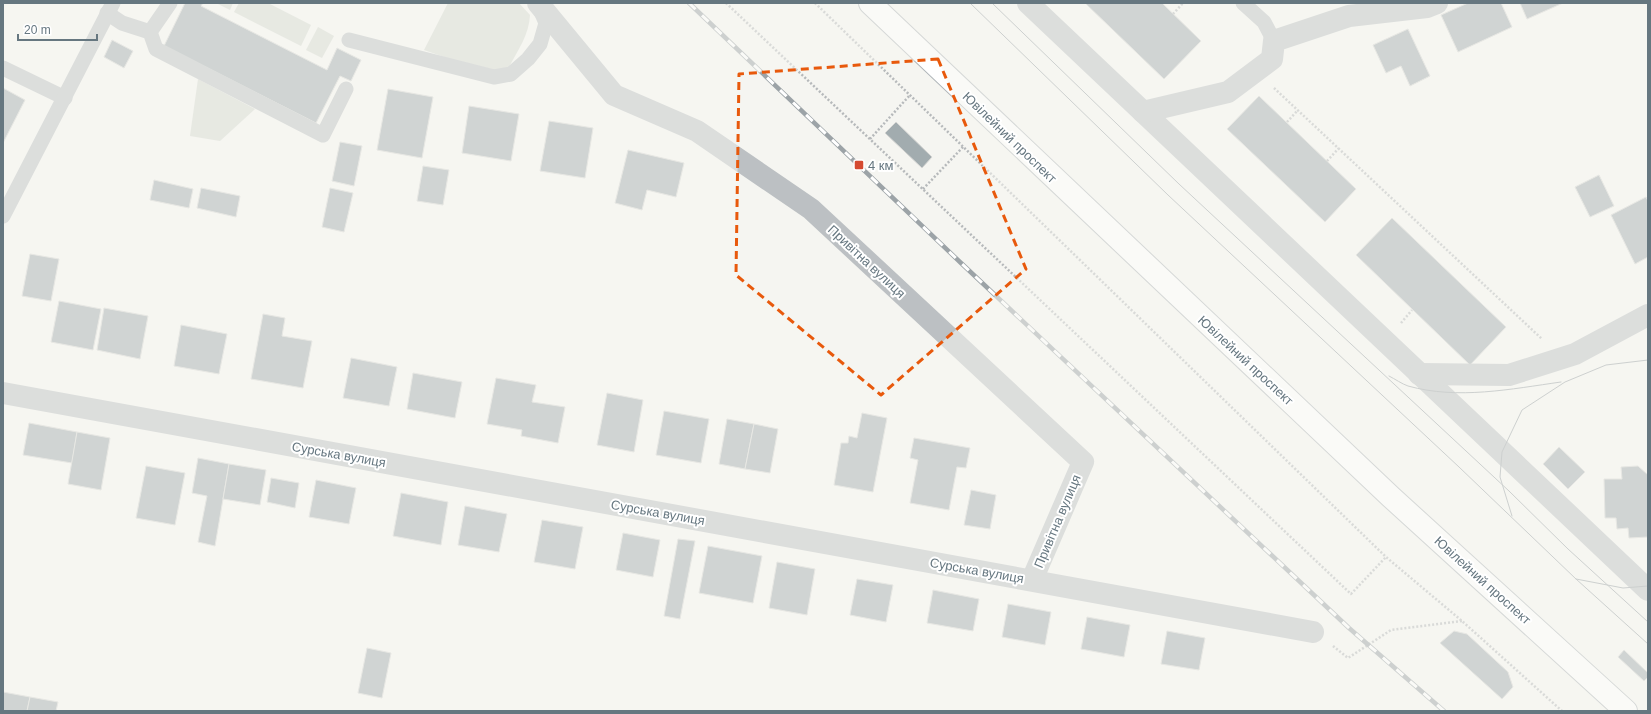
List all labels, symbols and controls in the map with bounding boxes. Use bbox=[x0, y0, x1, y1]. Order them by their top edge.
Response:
scale bar bbox=[18, 16, 97, 42]
text: 20 m bbox=[24, 23, 51, 37]
street label: Ювілейний проспект bbox=[960, 89, 1060, 186]
place label: 4 км bbox=[868, 158, 894, 173]
marker: 4 км bbox=[853, 159, 865, 171]
street label: Привітна вулиця bbox=[825, 222, 908, 301]
street label: Ювілейний проспект bbox=[1195, 312, 1296, 408]
street label: Сурська вулиця bbox=[291, 439, 387, 470]
street label: Привітна вулиця bbox=[1031, 472, 1084, 570]
street label: Сурська вулиця bbox=[610, 497, 706, 528]
street label: Ювілейний проспект bbox=[1431, 533, 1534, 628]
street label: Сурська вулиця bbox=[929, 555, 1025, 586]

